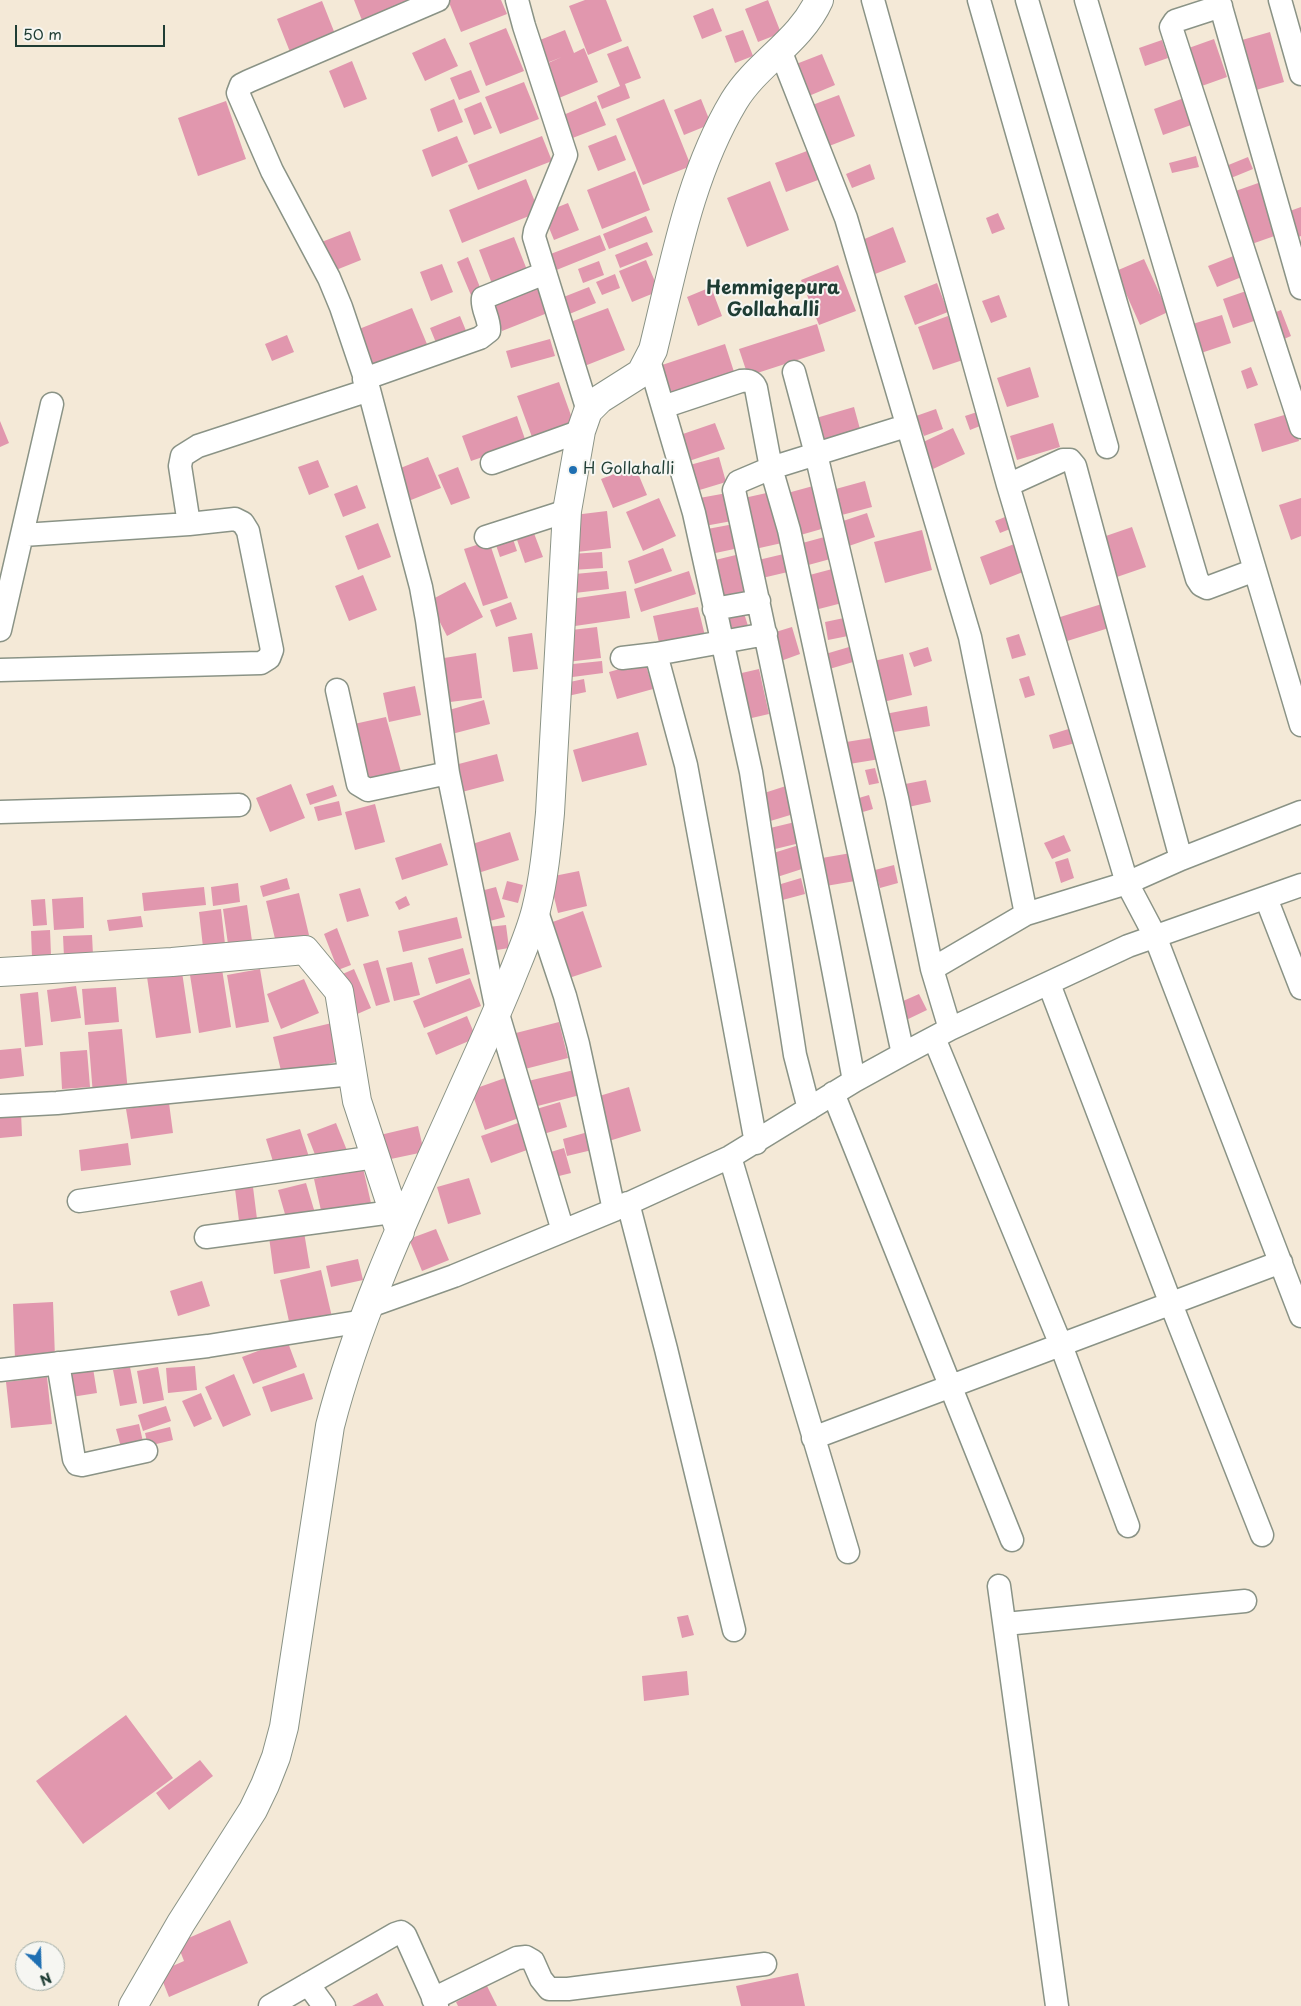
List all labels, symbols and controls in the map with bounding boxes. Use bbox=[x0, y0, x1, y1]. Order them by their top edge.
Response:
scale bar bbox=[18, 15, 168, 47]
text: 50 m bbox=[23, 22, 62, 45]
district label: Hemmigepura Gollahalli bbox=[706, 278, 840, 322]
place label: H Gollahalli bbox=[583, 460, 674, 480]
marker: H Gollahalli bbox=[567, 464, 579, 476]
north arrow bbox=[15, 1941, 65, 1991]
text: N bbox=[37, 1967, 55, 1991]

